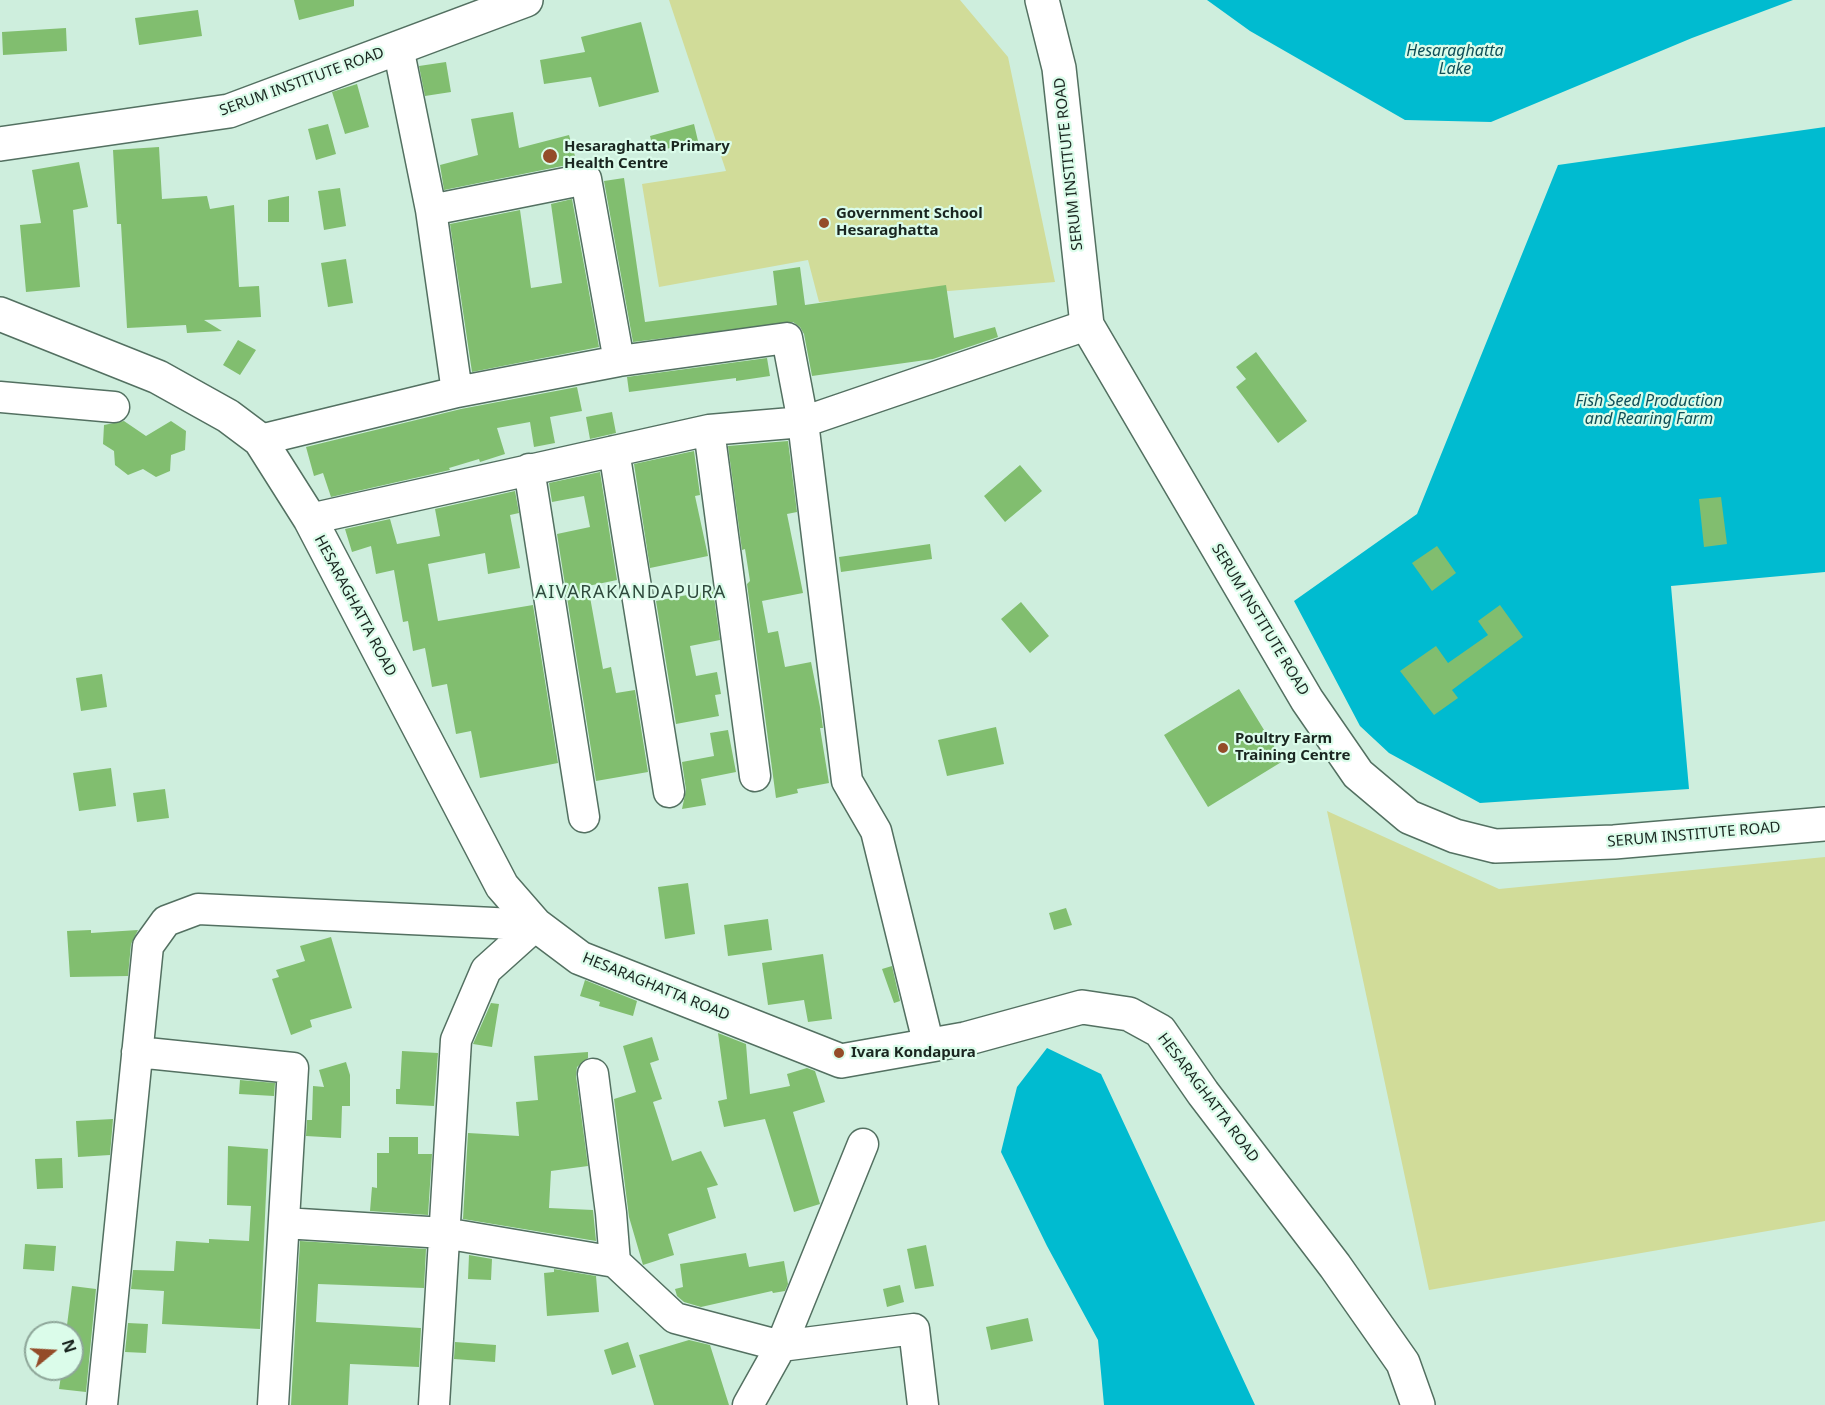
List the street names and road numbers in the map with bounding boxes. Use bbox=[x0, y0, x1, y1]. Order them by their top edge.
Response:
street label: SERUM INSTITUTE ROAD bbox=[217, 44, 387, 120]
street label: SERUM INSTITUTE ROAD bbox=[1051, 77, 1087, 251]
street label: HESARAGHATTA ROAD bbox=[310, 532, 400, 680]
street label: SERUM INSTITUTE ROAD bbox=[1208, 541, 1312, 699]
street label: SERUM INSTITUTE ROAD bbox=[1607, 818, 1781, 852]
street label: HESARAGHATTA ROAD bbox=[580, 949, 732, 1025]
street label: HESARAGHATTA ROAD bbox=[1154, 1030, 1262, 1166]

